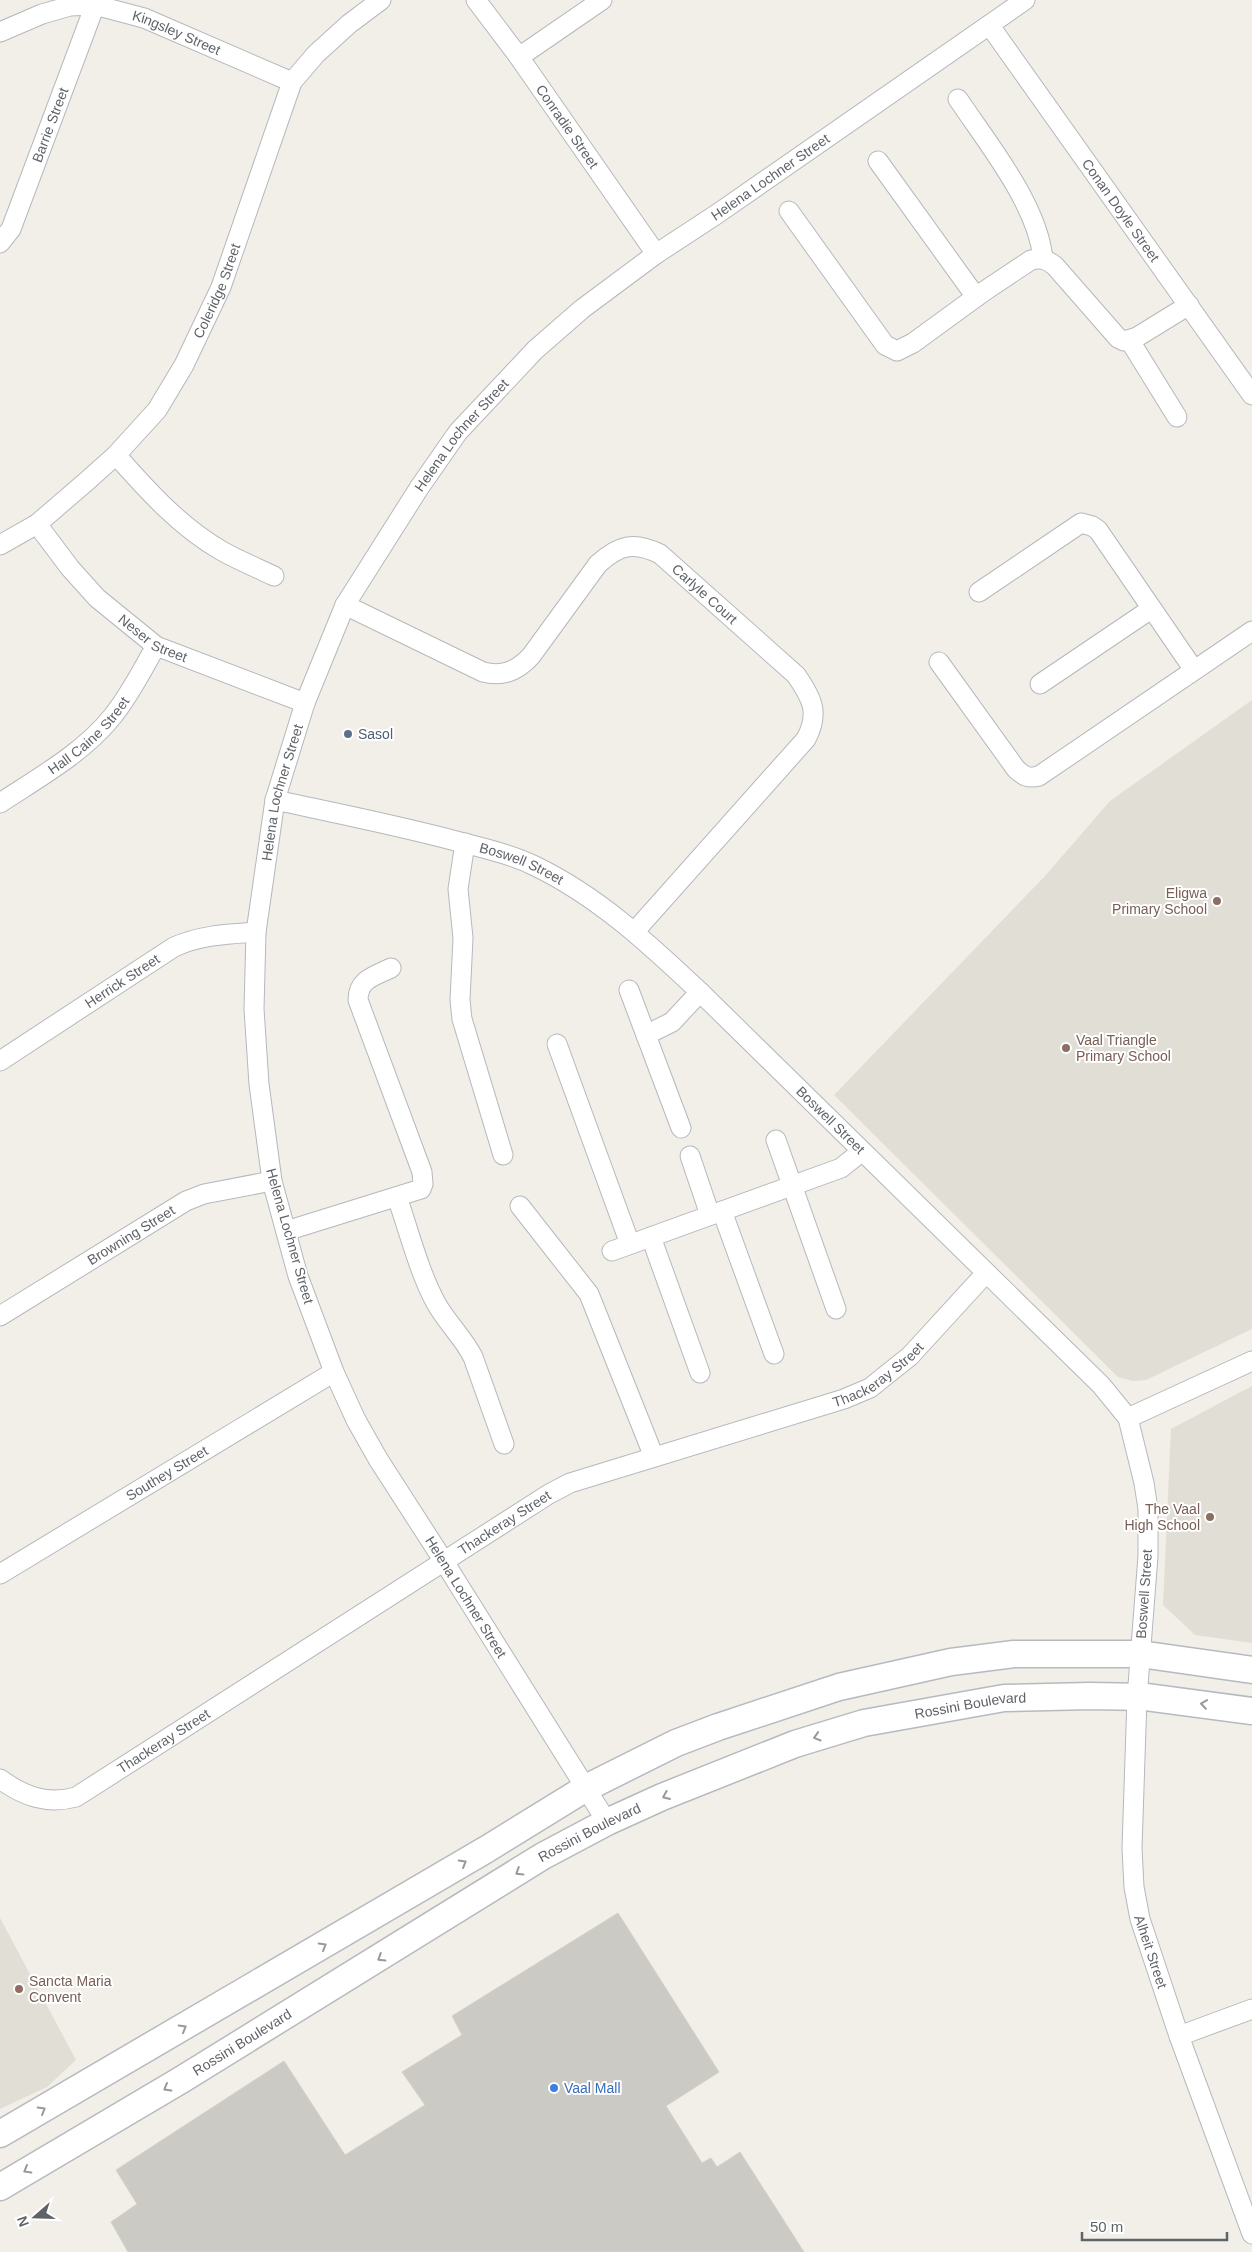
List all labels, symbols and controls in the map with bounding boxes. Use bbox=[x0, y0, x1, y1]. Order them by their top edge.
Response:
street label: Kingsley Street bbox=[131, 7, 223, 58]
street label: Conradie Street bbox=[533, 82, 602, 171]
street label: Barrie Street bbox=[29, 85, 71, 165]
street label: Helena Lochner Street bbox=[708, 130, 832, 224]
street label: Conan Doyle Street bbox=[1079, 156, 1163, 265]
street label: Coleridge Street bbox=[190, 241, 243, 341]
street label: Helena Lochner Street bbox=[411, 376, 512, 494]
street label: Carlyle Court bbox=[669, 561, 741, 627]
street label: Neser Street bbox=[115, 611, 190, 665]
street label: Hall Caine Street bbox=[45, 694, 132, 778]
street label: Helena Lochner Street bbox=[258, 722, 306, 862]
place label: Sasol bbox=[358, 726, 393, 742]
marker: Sasol bbox=[342, 728, 354, 740]
street label: Boswell Street bbox=[478, 839, 567, 888]
place label: Eligwa Primary School bbox=[1112, 885, 1207, 917]
marker: Eligwa Primary School bbox=[1211, 895, 1223, 907]
street label: Herrick Street bbox=[82, 951, 162, 1011]
place label: Vaal Triangle Primary School bbox=[1076, 1032, 1171, 1064]
marker: Vaal Triangle Primary School bbox=[1060, 1042, 1072, 1054]
street label: Boswell Street bbox=[793, 1083, 868, 1157]
street label: Helena Lochner Street bbox=[263, 1166, 317, 1306]
street label: Browning Street bbox=[84, 1202, 178, 1268]
street label: Thackeray Street bbox=[831, 1339, 927, 1410]
street label: Southey Street bbox=[123, 1442, 211, 1504]
street label: Thackeray Street bbox=[455, 1487, 554, 1558]
place label: The Vaal High School bbox=[1125, 1501, 1200, 1533]
marker: The Vaal High School bbox=[1204, 1511, 1216, 1523]
street label: Helena Lochner Street bbox=[422, 1533, 510, 1661]
street label: Boswell Street bbox=[1133, 1549, 1155, 1639]
street label: Rossini Boulevard bbox=[913, 1689, 1026, 1722]
one-way arrow bbox=[1199, 1699, 1207, 1710]
street label: Thackeray Street bbox=[114, 1705, 213, 1776]
one-way arrow bbox=[813, 1732, 822, 1742]
one-way arrow bbox=[662, 1790, 670, 1800]
street label: Rossini Boulevard bbox=[535, 1800, 643, 1865]
one-way arrow bbox=[457, 1860, 466, 1870]
one-way arrow bbox=[515, 1865, 524, 1875]
street label: Alheit Street bbox=[1131, 1913, 1171, 1991]
one-way arrow bbox=[317, 1942, 326, 1952]
one-way arrow bbox=[377, 1951, 386, 1961]
place label: Sancta Maria Convent bbox=[29, 1973, 112, 2005]
marker: Sancta Maria Convent bbox=[13, 1983, 25, 1995]
street label: Rossini Boulevard bbox=[190, 2006, 294, 2079]
one-way arrow bbox=[177, 2024, 186, 2034]
place label: Vaal Mall bbox=[564, 2080, 621, 2096]
one-way arrow bbox=[164, 2081, 173, 2091]
marker: Vaal Mall bbox=[548, 2082, 560, 2094]
one-way arrow bbox=[37, 2106, 46, 2116]
one-way arrow bbox=[24, 2164, 33, 2174]
north arrow bbox=[10, 2192, 60, 2242]
scale bar bbox=[1082, 2210, 1227, 2242]
text: N bbox=[14, 2214, 32, 2229]
text: 50 m bbox=[1090, 2218, 1123, 2235]

